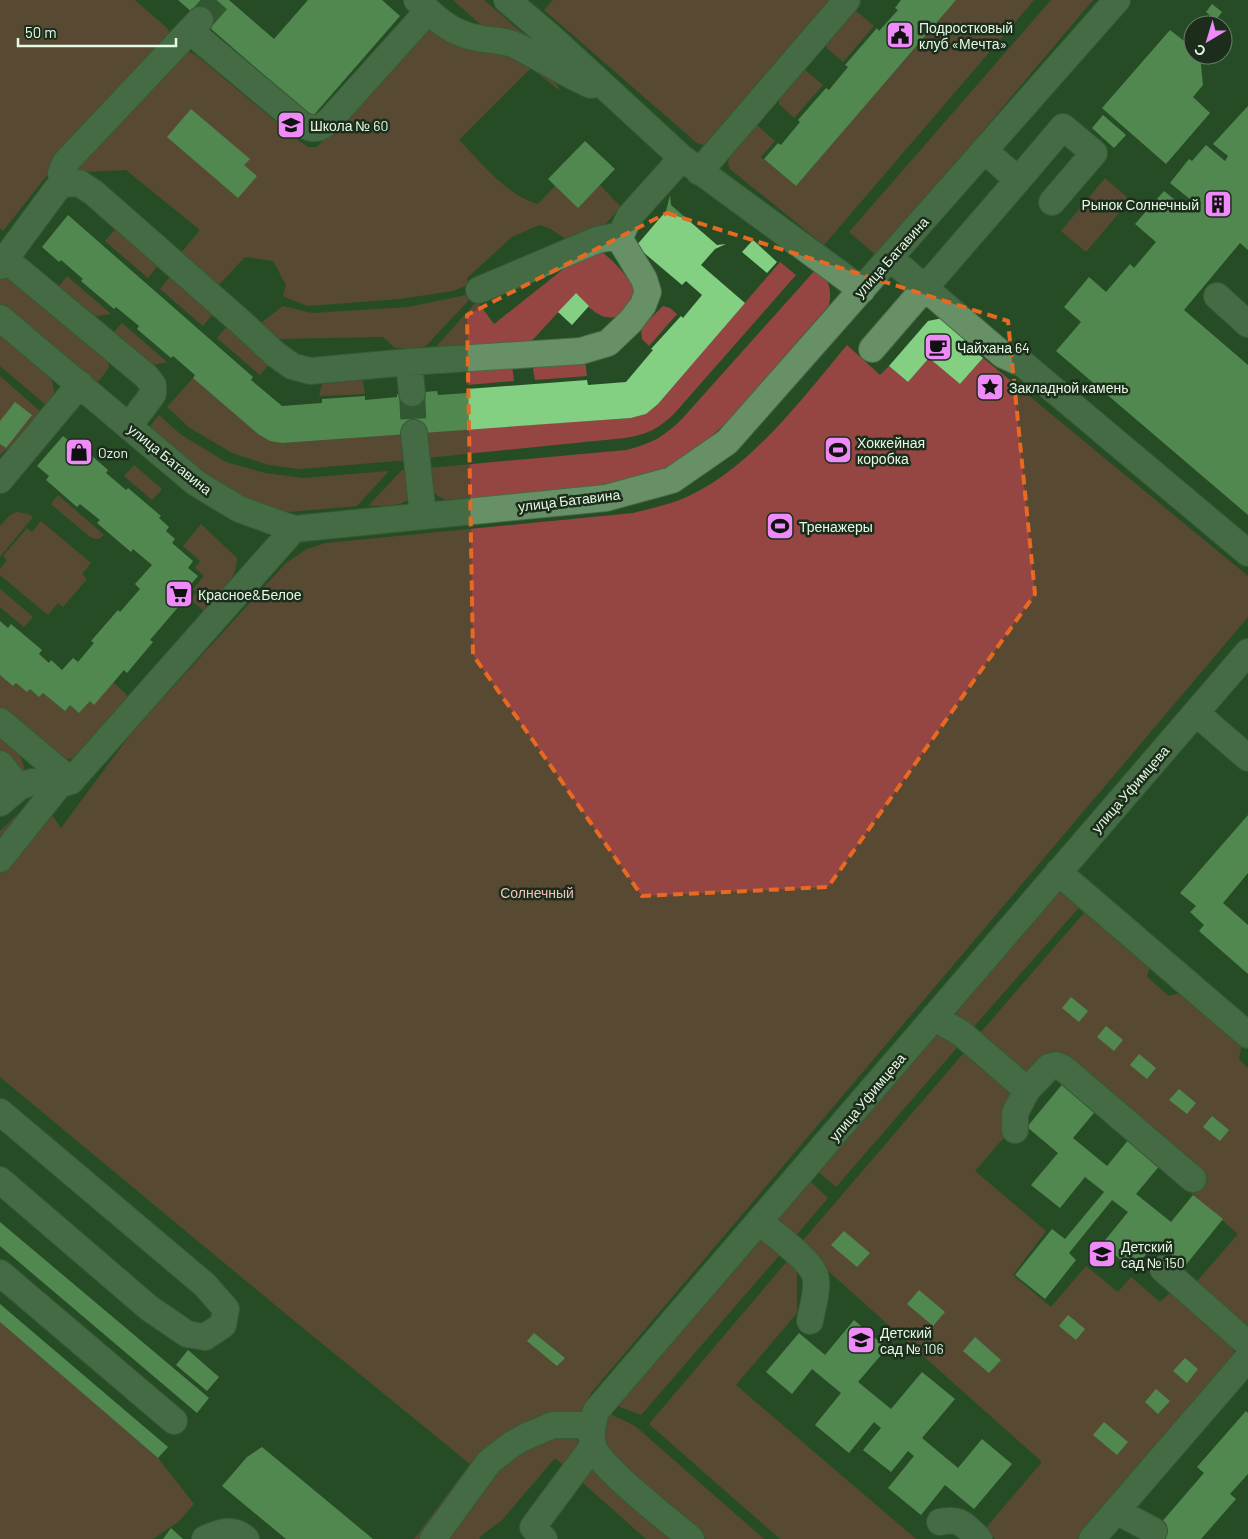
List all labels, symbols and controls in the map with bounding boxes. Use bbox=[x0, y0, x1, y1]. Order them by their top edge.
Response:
scale bar bbox=[18, 15, 175, 47]
north arrow bbox=[1183, 15, 1233, 65]
place label: Подростковый клуб «Мечта» bbox=[919, 19, 1013, 52]
public building icon: Подростковый клуб «Мечта» bbox=[885, 20, 915, 50]
text: 50 m bbox=[25, 23, 57, 41]
text: С bbox=[1190, 41, 1209, 60]
school or university icon: Школа № 60 bbox=[276, 110, 306, 140]
place label: Школа № 60 bbox=[310, 117, 388, 134]
building icon: Рынок Солнечный bbox=[1203, 189, 1233, 219]
place label: Рынок Солнечный bbox=[1081, 196, 1199, 213]
street label: улица Батавина bbox=[850, 213, 932, 301]
cafe icon: Чайхана 64 bbox=[923, 332, 953, 362]
place label: Чайхана 64 bbox=[957, 339, 1030, 356]
place icon: Закладной камень bbox=[975, 372, 1005, 402]
place label: Закладной камень bbox=[1009, 379, 1128, 396]
street label: улица Батавина bbox=[125, 420, 215, 498]
place label: Хоккейная коробка bbox=[857, 434, 925, 467]
sports icon: Хоккейная коробка bbox=[823, 435, 853, 465]
shop icon: Ozon bbox=[64, 437, 94, 467]
place label: Ozon bbox=[98, 444, 128, 461]
street label: улица Батавина bbox=[517, 485, 621, 515]
sports icon: Тренажеры bbox=[765, 511, 795, 541]
place label: Тренажеры bbox=[799, 518, 873, 535]
supermarket icon: Красное&Белое bbox=[164, 579, 194, 609]
place label: Красное&Белое bbox=[198, 586, 302, 603]
street label: улица Уфимцева bbox=[1088, 742, 1173, 836]
park label: Солнечный bbox=[500, 884, 574, 901]
street label: улица Уфимцева bbox=[825, 1049, 909, 1145]
place label: Детский сад № 150 bbox=[1121, 1238, 1185, 1271]
school or university icon: Детский сад № 150 bbox=[1087, 1239, 1117, 1269]
place label: Детский сад № 106 bbox=[880, 1324, 944, 1357]
school or university icon: Детский сад № 106 bbox=[846, 1325, 876, 1355]

